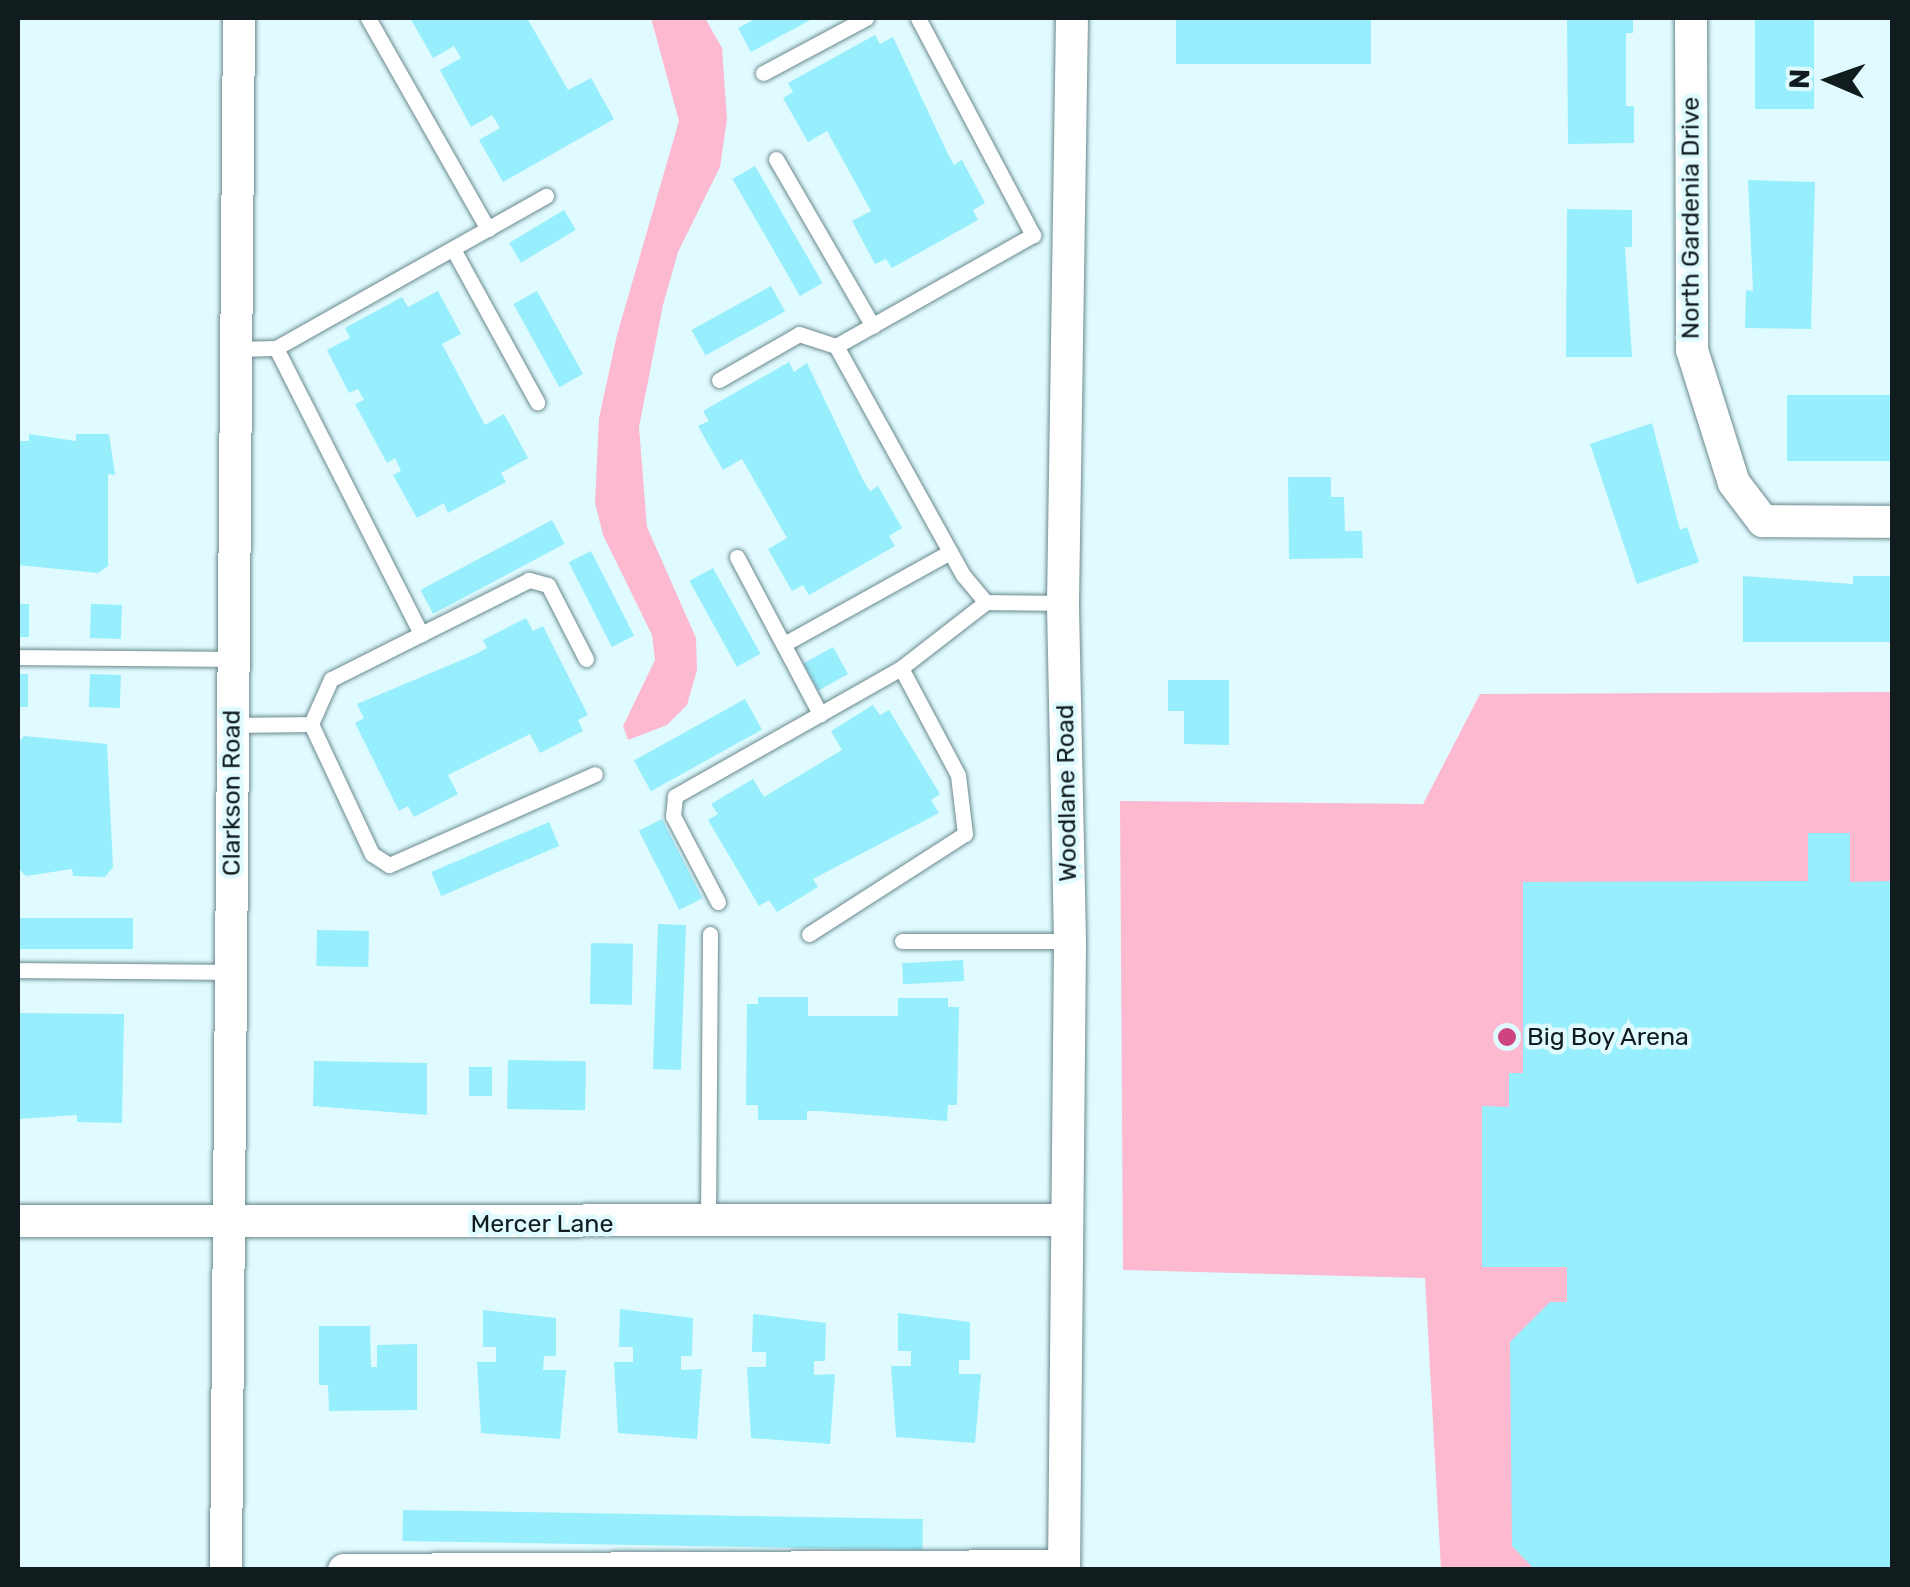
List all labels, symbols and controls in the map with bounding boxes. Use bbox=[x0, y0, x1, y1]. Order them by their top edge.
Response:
north arrow bbox=[1780, 30, 1880, 130]
text: N bbox=[1783, 68, 1816, 90]
street label: North Gardenia Drive bbox=[1676, 97, 1706, 339]
street label: Woodlane Road bbox=[1050, 704, 1084, 882]
street label: Clarkson Road bbox=[217, 710, 247, 876]
place label: Big Boy Arena bbox=[1527, 1022, 1690, 1052]
marker: Big Boy Arena bbox=[1496, 1026, 1518, 1048]
street label: Mercer Lane bbox=[470, 1209, 614, 1239]

